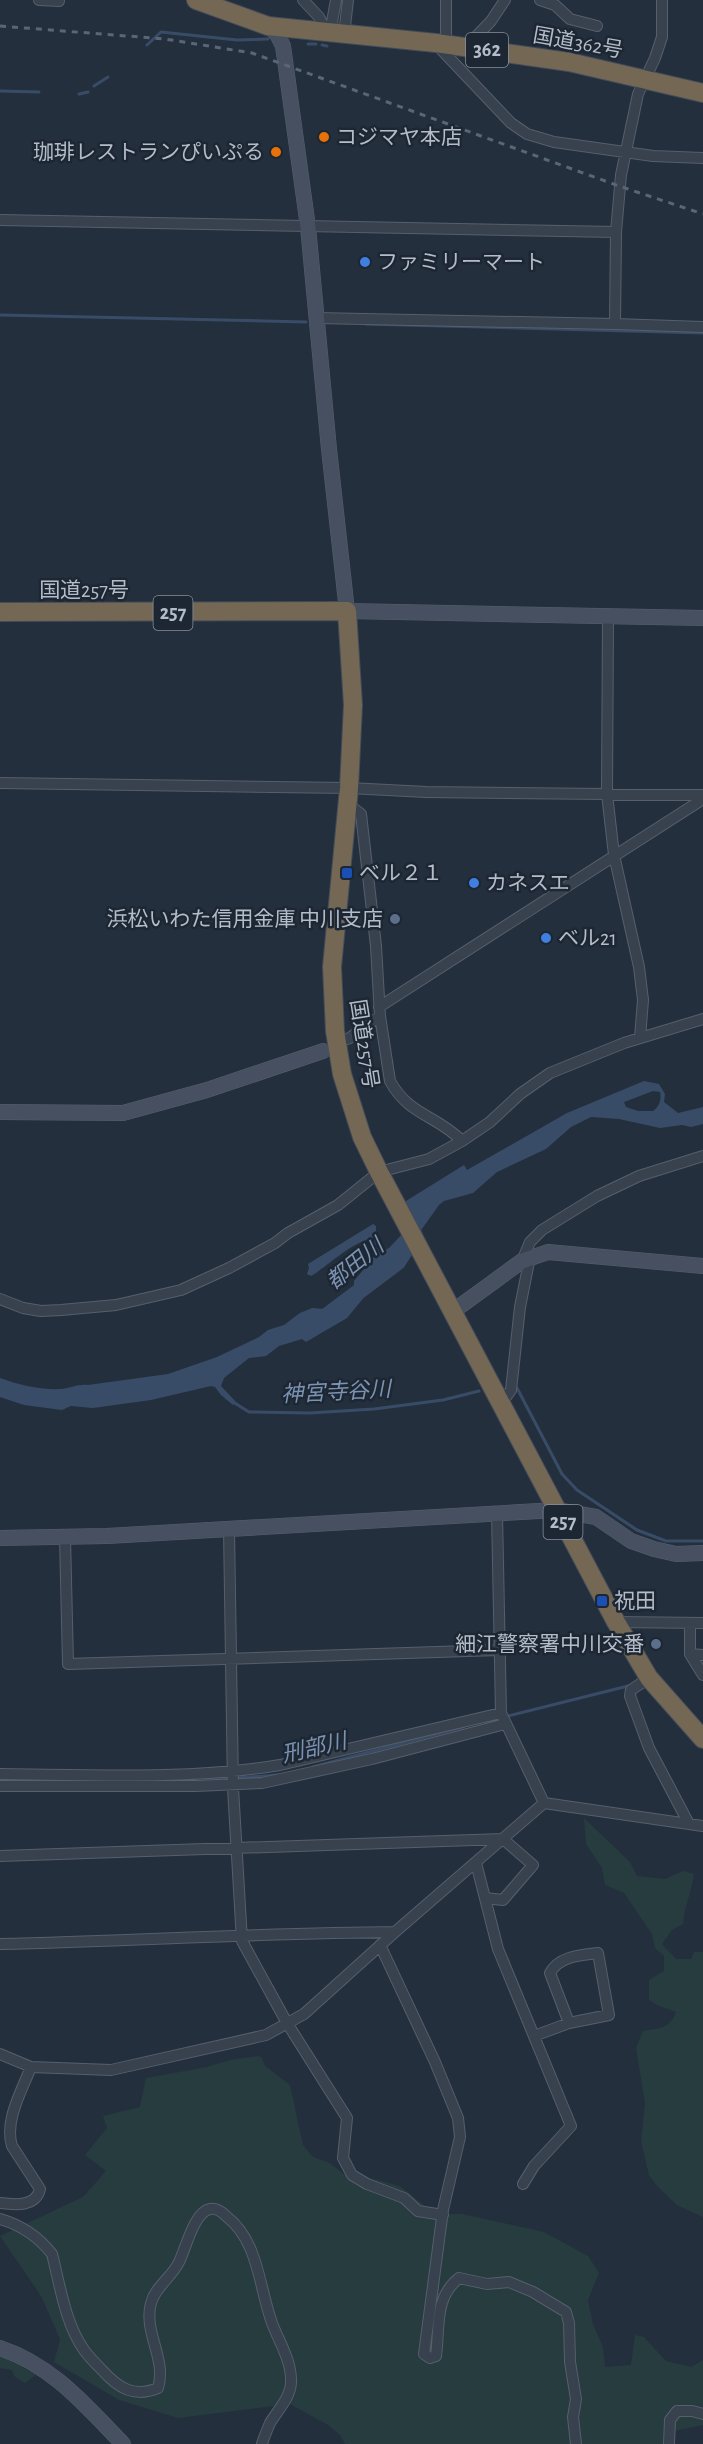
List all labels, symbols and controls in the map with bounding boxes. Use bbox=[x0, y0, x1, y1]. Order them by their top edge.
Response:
street label: 国道362号 bbox=[531, 24, 625, 61]
road number: 362 bbox=[466, 33, 508, 67]
place label: コジマヤ本店 bbox=[336, 126, 462, 148]
marker: コジマヤ本店 bbox=[317, 130, 331, 144]
place label: 珈琲レストランぴいぷる bbox=[33, 141, 264, 163]
marker: 珈琲レストランぴいぷる bbox=[269, 145, 283, 159]
place label: ファミリーマート bbox=[377, 252, 545, 273]
marker: ファミリーマート bbox=[358, 255, 372, 269]
street label: 国道257号 bbox=[39, 579, 129, 601]
road number: 257 bbox=[154, 596, 192, 630]
place label: ベル２１ bbox=[359, 863, 443, 884]
marker: ベル２１ bbox=[340, 866, 354, 880]
place label: カネスエ bbox=[486, 873, 570, 894]
marker: カネスエ bbox=[467, 876, 481, 890]
place label: 浜松いわた信用金庫 中川支店 bbox=[107, 908, 383, 930]
marker: 浜松いわた信用金庫 中川支店 bbox=[388, 912, 402, 926]
place label: ベル21 bbox=[558, 928, 617, 949]
marker: ベル21 bbox=[539, 931, 553, 945]
street label: 国道257号 bbox=[347, 998, 382, 1090]
water label: 都田川 bbox=[322, 1233, 389, 1293]
water label: 神宮寺谷川 bbox=[280, 1377, 393, 1406]
road number: 257 bbox=[544, 1505, 582, 1539]
place label: 祝田 bbox=[614, 1590, 656, 1612]
marker: 祝田 bbox=[595, 1594, 609, 1608]
place label: 細江警察署中川交番 bbox=[455, 1633, 644, 1655]
marker: 細江警察署中川交番 bbox=[649, 1637, 663, 1651]
water label: 刑部川 bbox=[279, 1728, 351, 1766]

